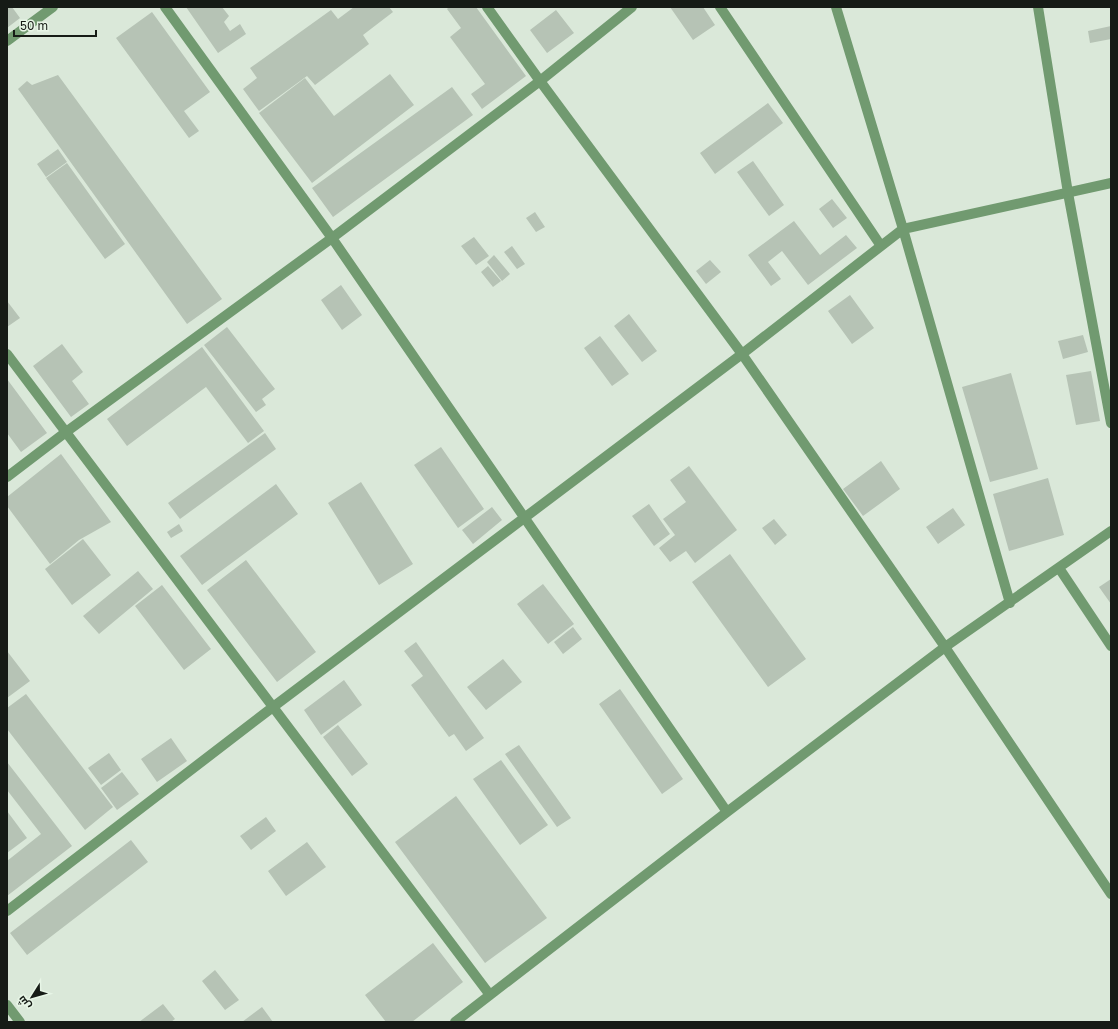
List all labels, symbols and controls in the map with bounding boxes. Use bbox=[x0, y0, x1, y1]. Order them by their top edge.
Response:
scale bar bbox=[14, 12, 96, 38]
text: 50 m bbox=[20, 18, 48, 33]
north arrow bbox=[12, 977, 52, 1017]
text: ش bbox=[14, 993, 34, 1013]

